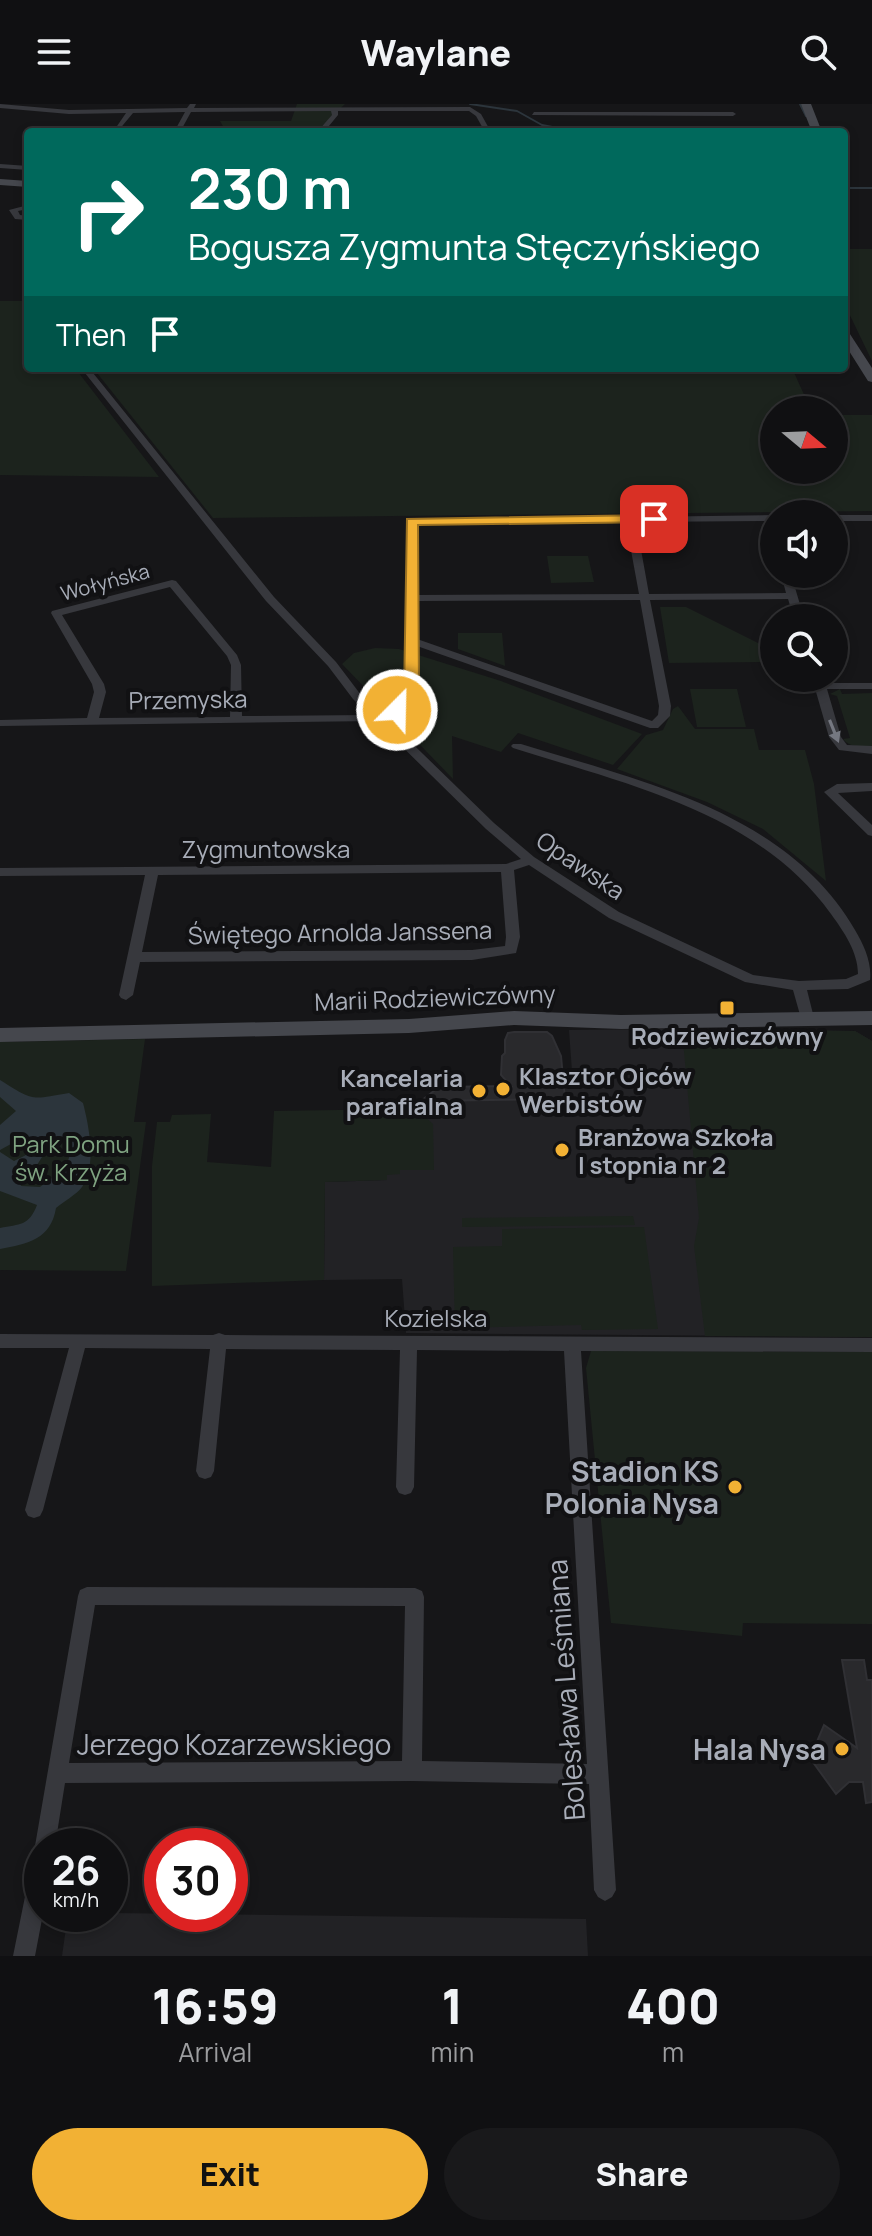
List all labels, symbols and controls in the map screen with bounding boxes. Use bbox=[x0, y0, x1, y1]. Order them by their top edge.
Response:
text: Waylane bbox=[361, 28, 511, 77]
icon: menu bbox=[32, 30, 76, 74]
icon: search bbox=[796, 30, 840, 74]
text: 230 m bbox=[188, 149, 352, 226]
icon: right bbox=[56, 160, 160, 264]
text: Bogusza Zygmunta Stęczyńskiego bbox=[188, 222, 760, 271]
icon: arrive bbox=[143, 312, 187, 356]
text: Then bbox=[56, 314, 127, 355]
north arrow bbox=[760, 396, 848, 484]
map controls bbox=[760, 396, 848, 692]
pin bbox=[620, 485, 688, 553]
icon: arrive bbox=[632, 497, 676, 541]
button: sound bbox=[760, 500, 848, 588]
street label: Wołyńska bbox=[58, 557, 152, 607]
button: search bbox=[760, 604, 848, 692]
position arrow bbox=[355, 668, 439, 752]
street label: Przemyska bbox=[128, 681, 248, 717]
one-way arrow bbox=[828, 719, 841, 742]
street label: Opawska bbox=[530, 823, 632, 907]
street label: Zygmuntowska bbox=[182, 832, 350, 865]
street label: Świętego Arnolda Janssena bbox=[187, 913, 493, 951]
street label: Marii Rodziewiczówny bbox=[314, 976, 556, 1018]
marker: Rodziewiczówny bbox=[718, 999, 736, 1017]
place label: Rodziewiczówny bbox=[631, 1019, 824, 1052]
place label: Klasztor Ojców Werbistów bbox=[519, 1059, 692, 1120]
place label: Kancelaria parafialna bbox=[340, 1061, 463, 1122]
marker: Klasztor Ojców Werbistów bbox=[494, 1080, 512, 1098]
marker: Kancelaria parafialna bbox=[470, 1082, 488, 1100]
place label: Branżowa Szkoła I stopnia nr 2 bbox=[578, 1120, 774, 1181]
park label: Park Domu św. Krzyża bbox=[12, 1127, 130, 1188]
marker: Branżowa Szkoła I stopnia nr 2 bbox=[553, 1141, 571, 1159]
street label: Kozielska bbox=[385, 1301, 487, 1334]
place label: Stadion KS Polonia Nysa bbox=[545, 1452, 719, 1522]
marker: Stadion KS Polonia Nysa bbox=[726, 1478, 744, 1496]
street label: Bolesława Leśmiana bbox=[537, 1558, 593, 1822]
street label: Jerzego Kozarzewskiego bbox=[77, 1725, 391, 1763]
place label: Hala Nysa bbox=[693, 1730, 826, 1768]
marker: Hala Nysa bbox=[833, 1740, 851, 1758]
speed limit sign: 30 bbox=[144, 1828, 248, 1932]
text: 26 bbox=[52, 1842, 100, 1897]
text: km/h bbox=[53, 1886, 99, 1913]
text: 16:59 bbox=[152, 1973, 279, 2038]
text: 1 bbox=[441, 1973, 463, 2038]
text: 400 bbox=[626, 1973, 720, 2038]
text: Arrival bbox=[178, 2034, 252, 2070]
text: min bbox=[431, 2034, 474, 2070]
text: m bbox=[662, 2034, 684, 2070]
button: Exit bbox=[32, 2128, 428, 2220]
button: Share bbox=[444, 2128, 840, 2220]

